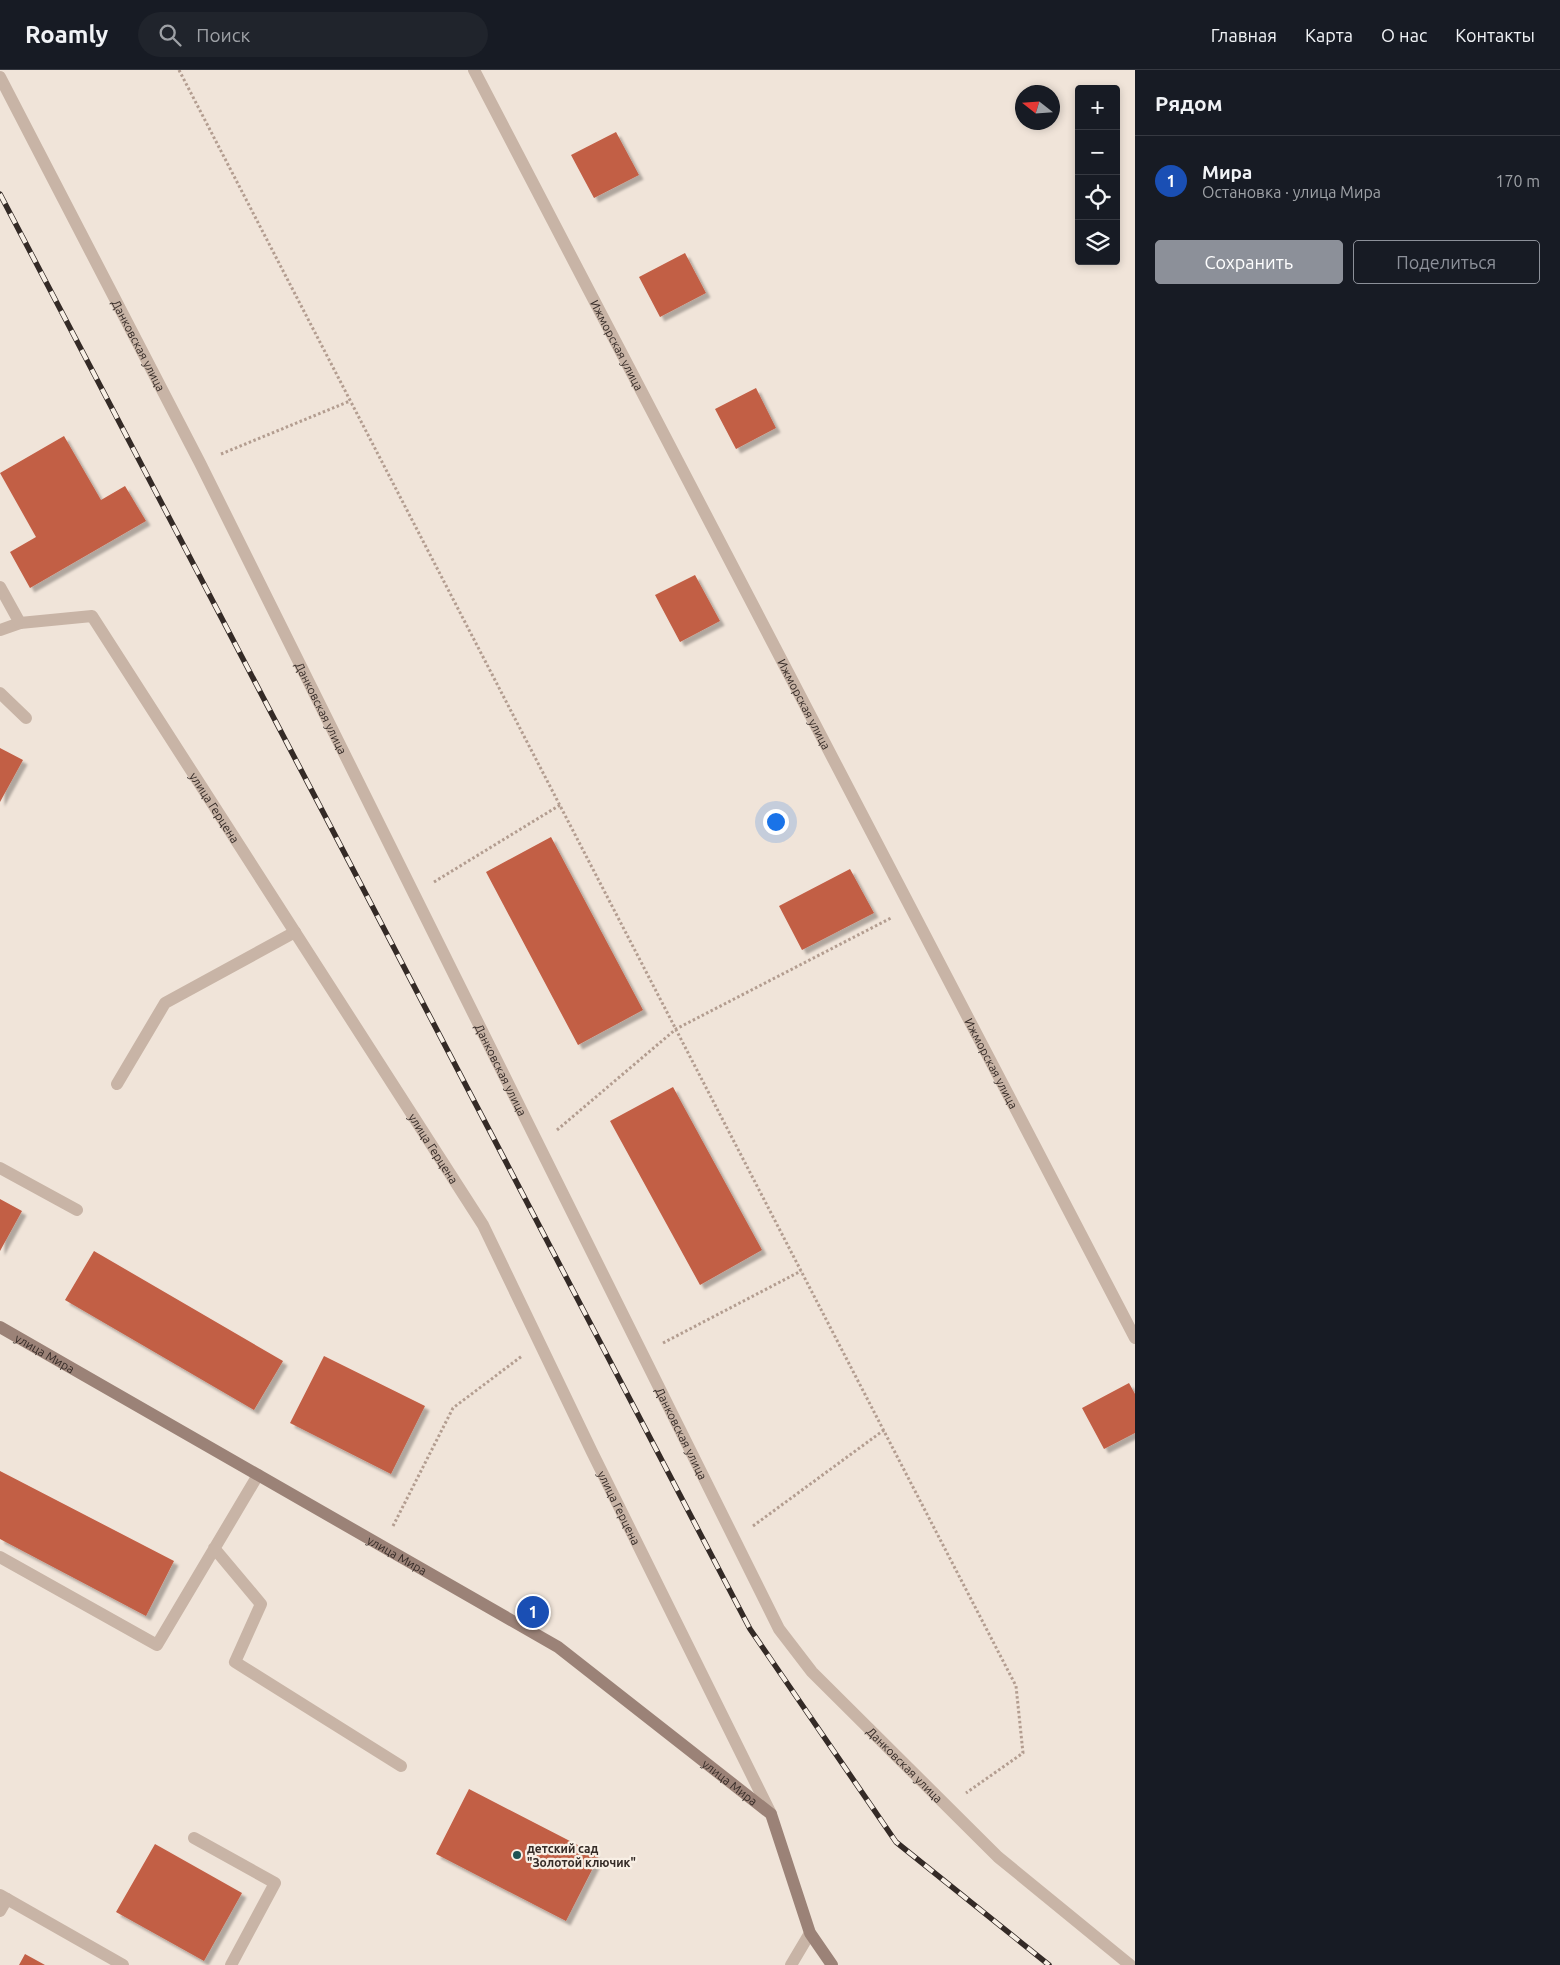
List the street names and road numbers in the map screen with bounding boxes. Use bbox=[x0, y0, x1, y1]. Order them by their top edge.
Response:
street label: Данковская улица bbox=[110, 297, 168, 393]
street label: Ижморская улица bbox=[588, 297, 646, 392]
street label: Ижморская улица bbox=[776, 657, 833, 752]
street label: Данковская улица bbox=[293, 660, 350, 756]
street label: улица Герцена bbox=[188, 770, 242, 845]
street label: Ижморская улица bbox=[963, 1016, 1021, 1111]
street label: Данковская улица bbox=[473, 1021, 530, 1118]
street label: улица Герцена bbox=[406, 1111, 461, 1186]
street label: улица Мира bbox=[13, 1331, 77, 1375]
street label: Данковская улица bbox=[653, 1385, 710, 1481]
street label: улица Герцена bbox=[596, 1468, 643, 1547]
street label: улица Мира bbox=[365, 1533, 429, 1577]
street label: Данковская улица bbox=[865, 1724, 945, 1805]
street label: улица Мира bbox=[700, 1756, 760, 1808]

